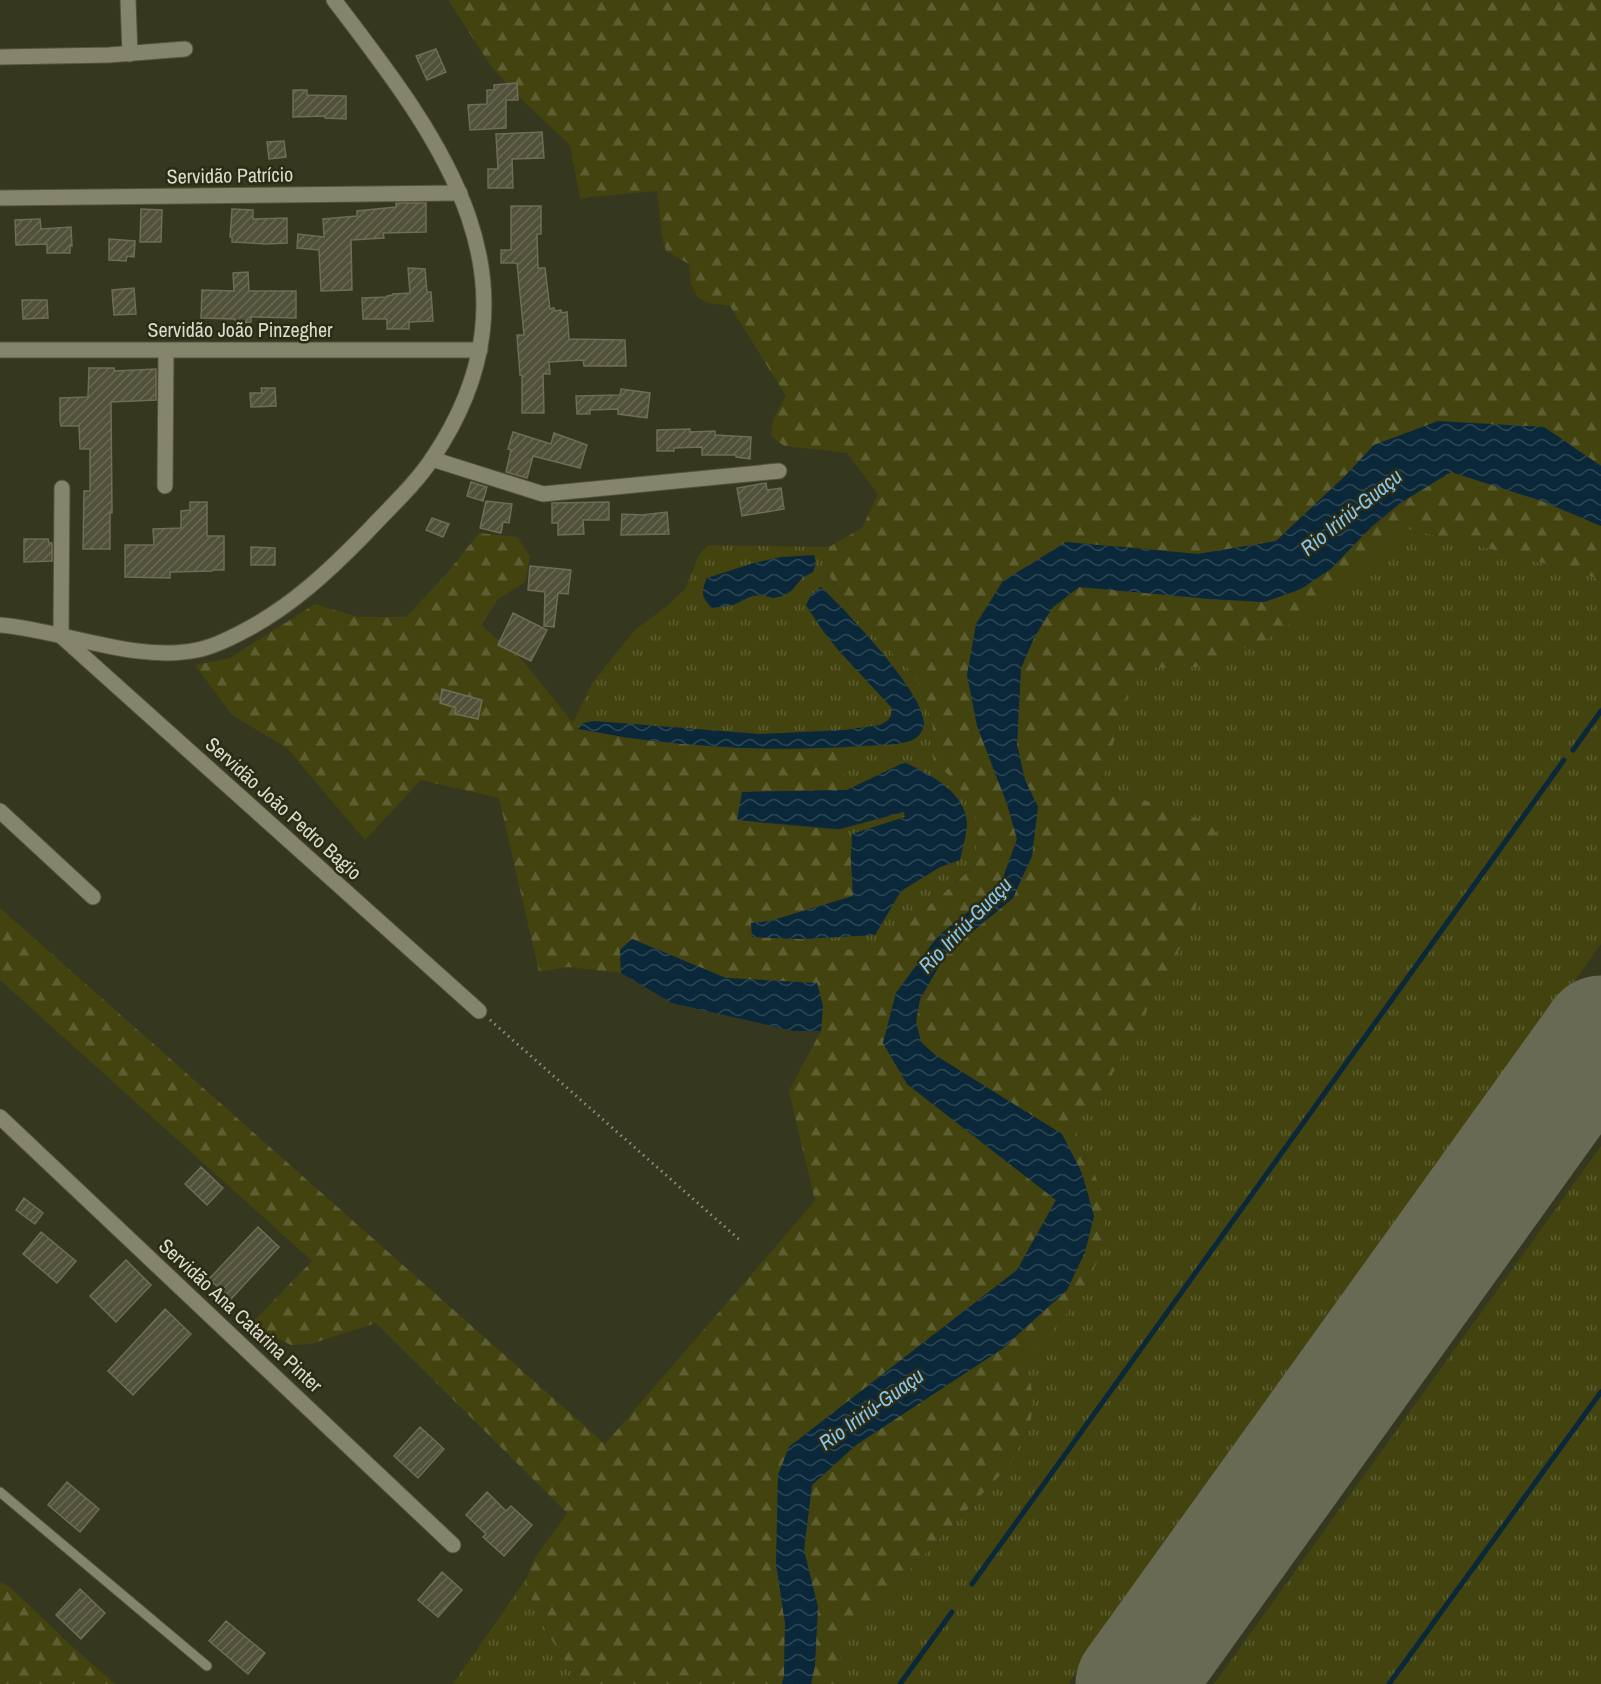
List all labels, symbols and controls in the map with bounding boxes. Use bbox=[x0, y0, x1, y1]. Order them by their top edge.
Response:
street label: Servidão Patrício bbox=[166, 160, 294, 190]
street label: Servidão João Pinzegher bbox=[147, 316, 333, 343]
water label: Rio Iririú-Guaçu bbox=[1294, 462, 1408, 562]
street label: Servidão João Pedro Bagio bbox=[200, 731, 368, 885]
water label: Rio Iririú-Guaçu bbox=[912, 870, 1019, 979]
street label: Servidão Ana Catarina Pinter bbox=[153, 1232, 329, 1398]
water label: Rio Iririú-Guaçu bbox=[813, 1361, 930, 1457]

